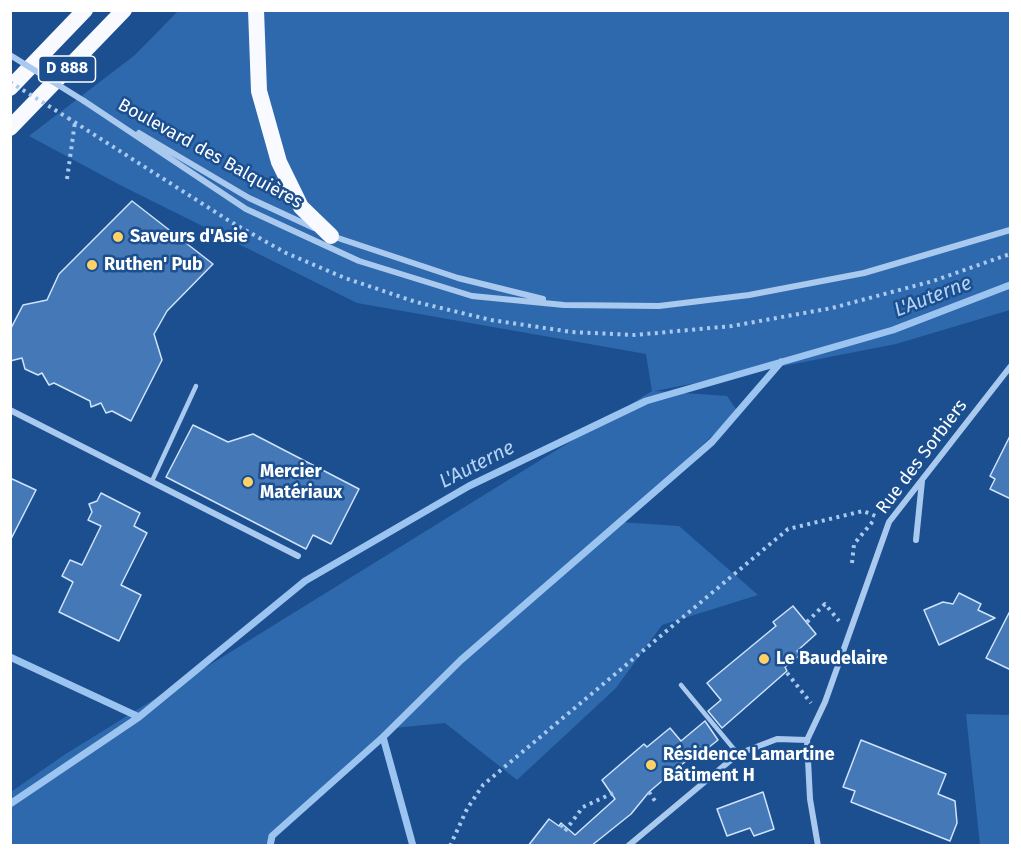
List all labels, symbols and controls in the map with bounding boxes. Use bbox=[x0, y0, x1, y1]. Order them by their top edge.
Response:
road number: D 888 bbox=[38, 56, 96, 82]
street label: Boulevard des Balquières bbox=[114, 94, 306, 214]
place label: Saveurs d'Asie bbox=[130, 226, 248, 248]
marker: Saveurs d'Asie bbox=[111, 230, 125, 244]
place label: Ruthen' Pub bbox=[104, 254, 203, 276]
marker: Ruthen' Pub bbox=[85, 258, 99, 272]
water label: L'Auterne bbox=[891, 271, 975, 323]
street label: Rue des Sorbiers bbox=[872, 396, 972, 518]
water label: L'Auterne bbox=[435, 436, 519, 494]
place label: Mercier Matériaux bbox=[260, 461, 342, 504]
marker: Mercier Matériaux bbox=[241, 475, 255, 489]
place label: Le Baudelaire bbox=[776, 648, 888, 670]
marker: Le Baudelaire bbox=[757, 652, 771, 666]
place label: Résidence Lamartine Bâtiment H bbox=[663, 744, 835, 786]
marker: Résidence Lamartine Bâtiment H bbox=[644, 758, 658, 772]

